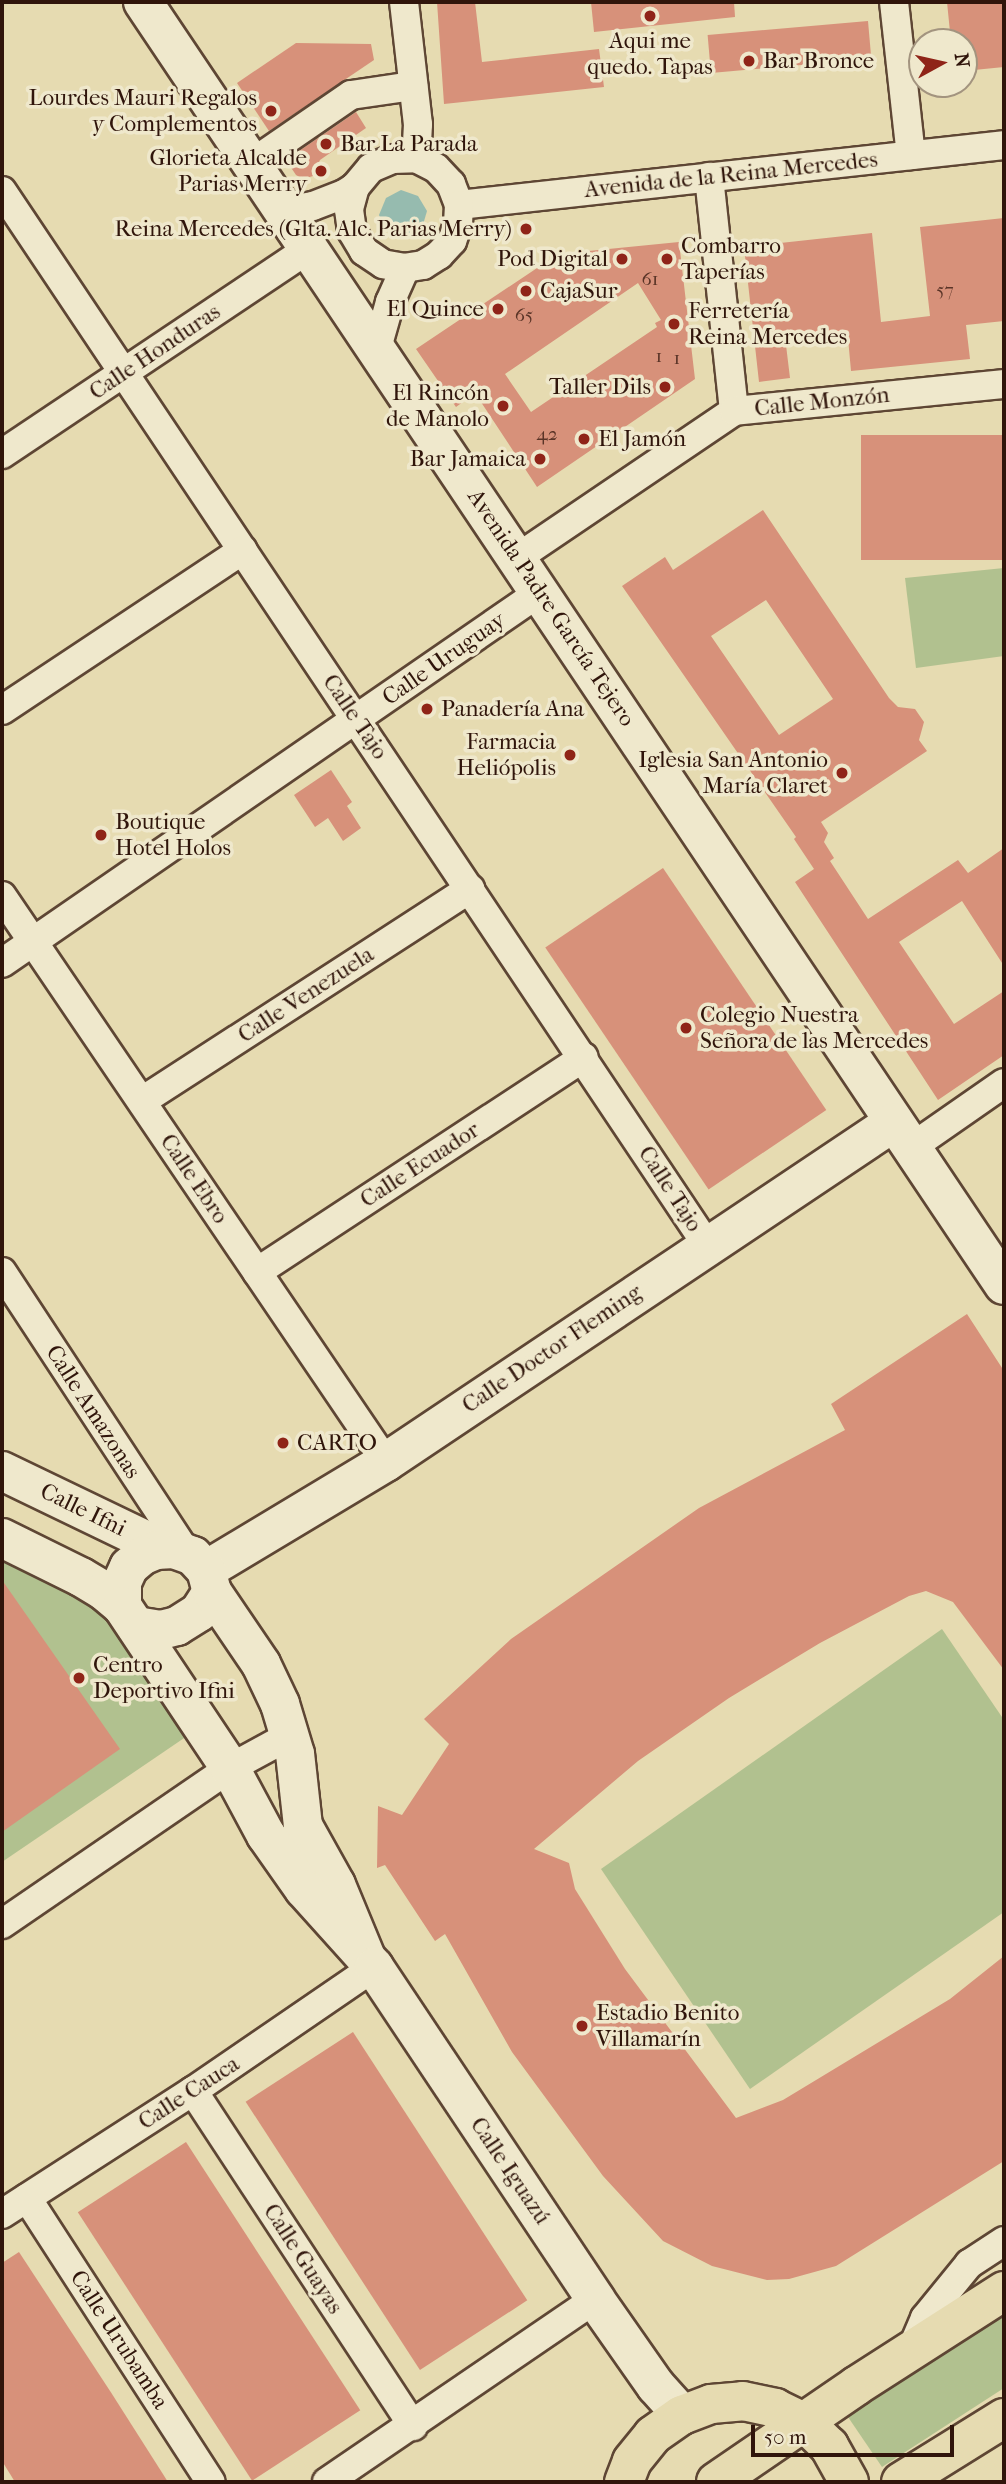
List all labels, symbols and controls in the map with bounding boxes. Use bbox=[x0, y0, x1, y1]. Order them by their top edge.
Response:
marker: Aqui me quedo. Tapas bbox=[642, 8, 658, 24]
place label: Aqui me quedo. Tapas bbox=[587, 27, 713, 81]
north arrow bbox=[908, 28, 978, 98]
place label: Bar Bronce bbox=[763, 47, 874, 75]
text: N bbox=[950, 52, 974, 69]
marker: Bar Bronce bbox=[741, 53, 757, 69]
place label: Lourdes Mauri Regalos y Complementos bbox=[29, 84, 257, 138]
marker: Lourdes Mauri Regalos y Complementos bbox=[263, 103, 279, 119]
place label: Bar La Parada bbox=[340, 130, 478, 158]
marker: Bar La Parada bbox=[318, 136, 334, 152]
place label: Glorieta Alcalde Parias Merry bbox=[149, 144, 307, 198]
street label: Avenida de la Reina Mercedes bbox=[583, 146, 879, 204]
marker: Glorieta Alcalde Parias Merry bbox=[313, 163, 329, 179]
place label: Reina Mercedes (Glta. Alc. Parias Merry) bbox=[115, 215, 512, 243]
marker: Reina Mercedes (Glta. Alc. Parias Merry) bbox=[518, 221, 534, 237]
place label: Combarro Taperías bbox=[681, 232, 781, 286]
place label: Pod Digital bbox=[497, 245, 608, 273]
marker: Pod Digital bbox=[614, 251, 630, 267]
marker: Combarro Taperías bbox=[659, 251, 675, 267]
house number: 61 bbox=[642, 269, 658, 291]
place label: CajaSur bbox=[540, 277, 617, 305]
house number: 57 bbox=[936, 280, 954, 302]
marker: CajaSur bbox=[518, 283, 534, 299]
place label: El Quince bbox=[386, 295, 484, 323]
place label: Ferretería Reina Mercedes bbox=[688, 297, 847, 351]
street label: Calle Honduras bbox=[84, 298, 226, 406]
marker: El Quince bbox=[490, 301, 506, 317]
house number: 65 bbox=[515, 305, 533, 327]
marker: Ferretería Reina Mercedes bbox=[666, 316, 682, 332]
house number: 1 bbox=[656, 346, 662, 368]
house number: 1 bbox=[674, 348, 680, 370]
place label: Taller Dils bbox=[549, 373, 651, 401]
place label: El Rincón de Manolo bbox=[386, 379, 489, 433]
marker: Taller Dils bbox=[657, 379, 673, 395]
street label: Calle Monzón bbox=[753, 381, 891, 423]
marker: El Rincón de Manolo bbox=[495, 398, 511, 414]
house number: 42 bbox=[537, 424, 557, 446]
place label: El Jamón bbox=[598, 425, 686, 453]
marker: El Jamón bbox=[576, 431, 592, 447]
place label: Bar Jamaica bbox=[410, 445, 526, 473]
marker: Bar Jamaica bbox=[532, 451, 548, 467]
street label: Avenida Padre García Tejero bbox=[461, 484, 641, 732]
street label: Calle Uruguay bbox=[377, 606, 511, 712]
street label: Calle Tajo bbox=[317, 669, 393, 765]
place label: Panadería Ana bbox=[441, 695, 584, 723]
marker: Panadería Ana bbox=[419, 701, 435, 717]
place label: Farmacia Heliópolis bbox=[457, 728, 556, 782]
place label: Iglesia San Antonio María Claret bbox=[638, 746, 828, 800]
marker: Farmacia Heliópolis bbox=[562, 747, 578, 763]
marker: Iglesia San Antonio María Claret bbox=[834, 765, 850, 781]
place label: Boutique Hotel Holos bbox=[115, 808, 231, 862]
marker: Boutique Hotel Holos bbox=[93, 827, 109, 843]
street label: Calle Venezuela bbox=[233, 941, 379, 1049]
place label: Colegio Nuestra Señora de las Mercedes bbox=[700, 1001, 928, 1055]
marker: Colegio Nuestra Señora de las Mercedes bbox=[678, 1020, 694, 1036]
street label: Calle Ecuador bbox=[355, 1116, 485, 1214]
street label: Calle Ebro bbox=[154, 1129, 234, 1229]
street label: Calle Tajo bbox=[632, 1141, 708, 1237]
street label: Calle Doctor Fleming bbox=[457, 1279, 647, 1419]
street label: Calle Amazonas bbox=[40, 1340, 146, 1484]
place label: CARTO bbox=[297, 1429, 377, 1457]
marker: CARTO bbox=[275, 1435, 291, 1451]
street label: Calle Ifni bbox=[36, 1477, 130, 1543]
place label: Centro Deportivo Ifni bbox=[93, 1651, 235, 1705]
marker: Centro Deportivo Ifni bbox=[71, 1670, 87, 1686]
place label: Estadio Benito Villamarín bbox=[596, 1999, 739, 2053]
marker: Estadio Benito Villamarín bbox=[574, 2018, 590, 2034]
street label: Calle Cauca bbox=[133, 2050, 245, 2136]
street label: Calle Iguazú bbox=[464, 2112, 556, 2230]
street label: Calle Guayas bbox=[257, 2199, 349, 2319]
street label: Calle Urubamba bbox=[64, 2265, 174, 2415]
scale bar bbox=[754, 2410, 957, 2454]
text: 50 m bbox=[764, 2425, 807, 2449]

